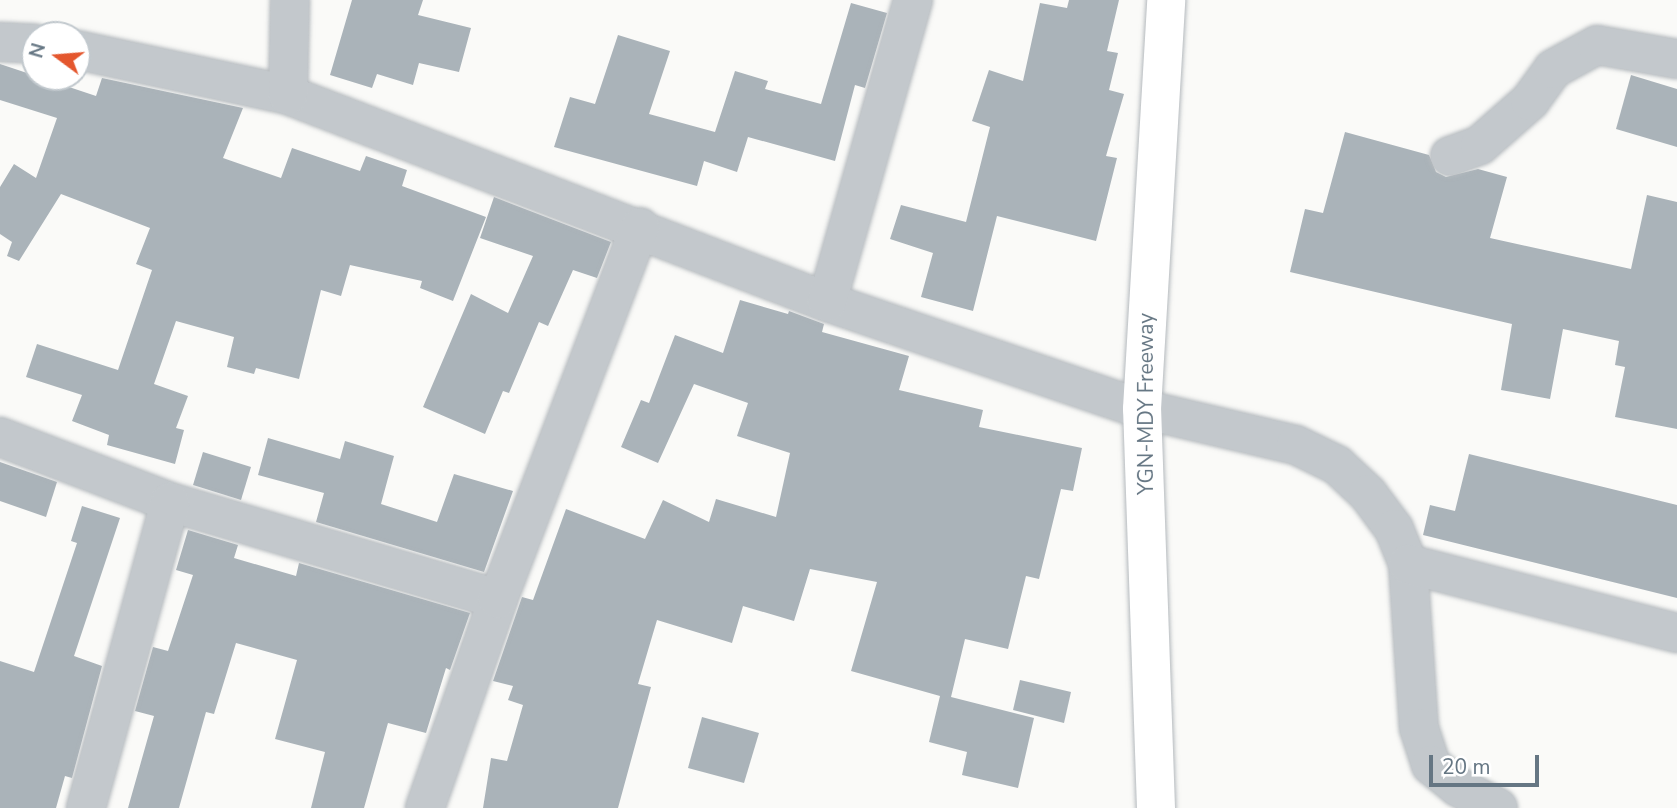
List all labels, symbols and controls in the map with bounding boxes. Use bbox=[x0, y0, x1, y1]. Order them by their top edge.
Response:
north arrow bbox=[21, 21, 91, 91]
text: N bbox=[23, 40, 52, 61]
street label: YGN-MDY Freeway bbox=[1133, 313, 1159, 495]
scale bar bbox=[1432, 742, 1542, 786]
text: 20 m bbox=[1442, 753, 1491, 781]

